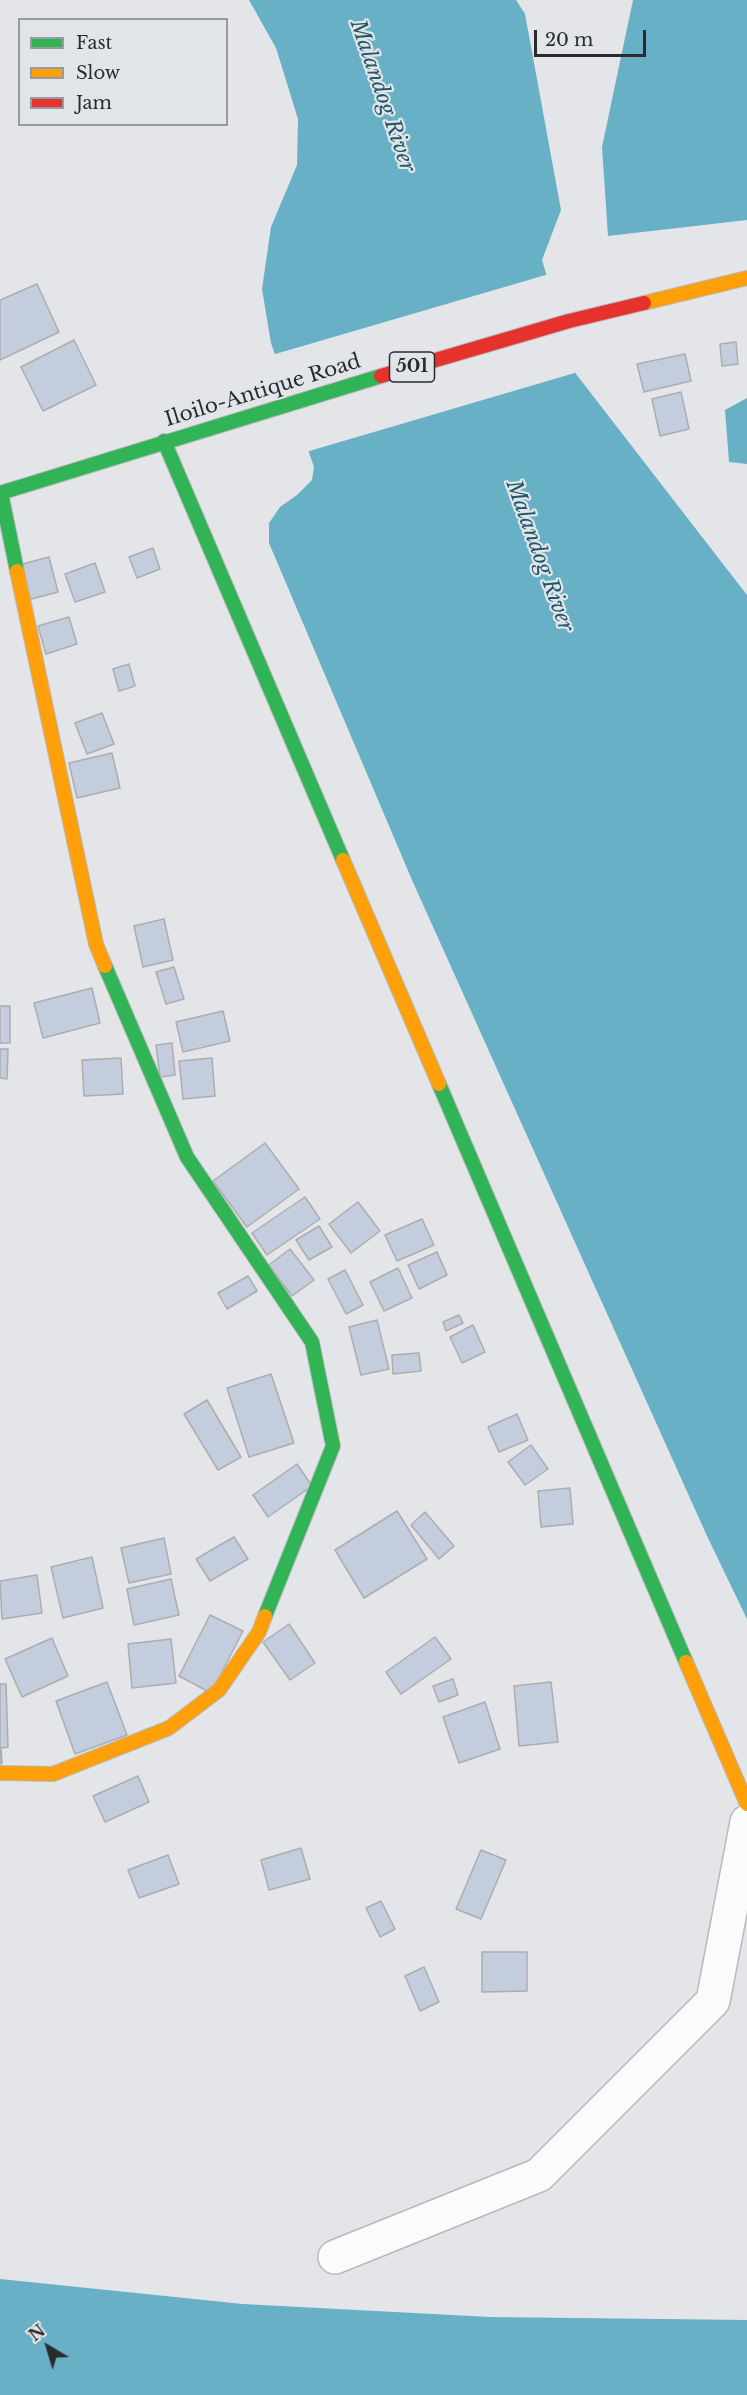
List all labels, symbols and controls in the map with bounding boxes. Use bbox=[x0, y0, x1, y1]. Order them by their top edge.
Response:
water label: Malandog River bbox=[344, 16, 420, 176]
legend bbox=[18, 18, 228, 126]
scale bar bbox=[537, 18, 650, 56]
text: 20 m bbox=[545, 29, 593, 51]
text: Fast bbox=[76, 32, 112, 54]
text: Slow bbox=[76, 62, 120, 84]
text: Jam bbox=[76, 92, 112, 114]
street label: Iloilo-Antique Road bbox=[162, 350, 364, 432]
road number: 501 bbox=[390, 352, 434, 382]
water label: Malandog River bbox=[500, 477, 578, 635]
north arrow bbox=[18, 2317, 78, 2377]
text: N bbox=[25, 2320, 49, 2345]

